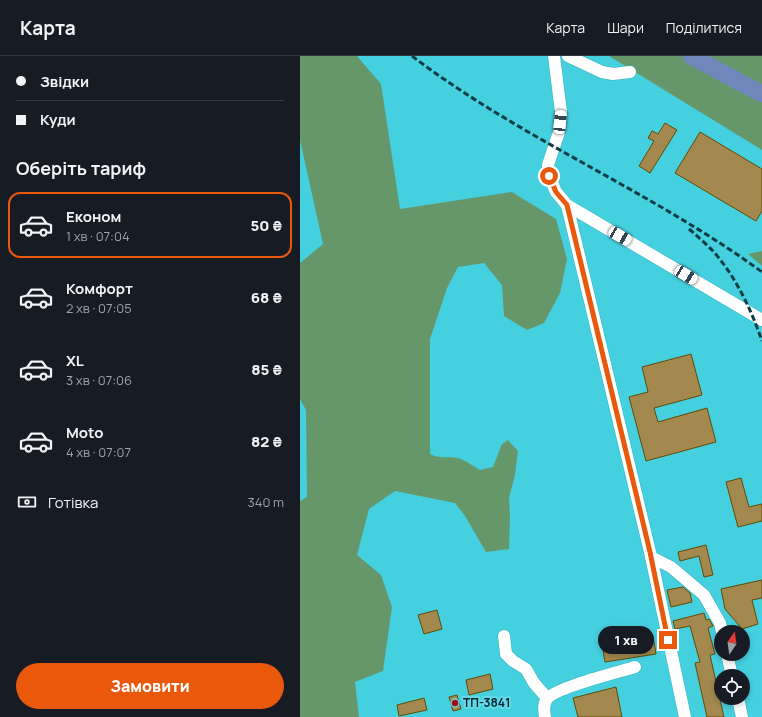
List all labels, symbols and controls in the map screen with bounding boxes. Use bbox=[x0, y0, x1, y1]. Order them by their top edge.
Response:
text: Карта bbox=[20, 15, 76, 41]
text: Карта bbox=[546, 18, 585, 37]
text: Шари bbox=[607, 18, 644, 37]
text: Поділитися bbox=[666, 18, 742, 37]
text: Звідки bbox=[40, 71, 89, 92]
text: Куди bbox=[40, 109, 76, 130]
car bbox=[553, 109, 567, 135]
text: Оберіть тариф bbox=[16, 156, 146, 180]
route start bbox=[540, 167, 558, 185]
text: Економ bbox=[66, 206, 121, 227]
icon: car bbox=[18, 207, 54, 243]
text: 50 ₴ bbox=[250, 215, 282, 236]
car bbox=[607, 225, 633, 247]
text: 1 хв · 07:04 bbox=[66, 227, 130, 245]
car bbox=[673, 264, 699, 286]
text: Комфорт bbox=[66, 278, 133, 299]
icon: car bbox=[18, 279, 54, 315]
text: 68 ₴ bbox=[251, 287, 282, 308]
text: 2 хв · 07:05 bbox=[66, 299, 132, 317]
text: XL bbox=[66, 350, 84, 371]
icon: car bbox=[18, 351, 54, 387]
text: 85 ₴ bbox=[251, 359, 282, 380]
text: 3 хв · 07:06 bbox=[66, 371, 132, 389]
text: Moto bbox=[66, 422, 103, 443]
icon: car bbox=[18, 423, 54, 459]
text: 82 ₴ bbox=[251, 431, 282, 452]
text: 4 хв · 07:07 bbox=[66, 443, 131, 461]
icon: cash bbox=[16, 491, 38, 513]
text: Готівка bbox=[48, 492, 98, 513]
text: 340 m bbox=[248, 493, 284, 511]
north arrow bbox=[714, 625, 750, 661]
map controls bbox=[714, 625, 750, 705]
callout: 1 хв bbox=[598, 626, 654, 654]
text: 1 хв bbox=[614, 631, 638, 649]
route end bbox=[659, 631, 677, 649]
button: Замовити bbox=[16, 663, 284, 709]
button: locate bbox=[714, 669, 750, 705]
place label: ТП-3841 bbox=[463, 694, 510, 711]
marker: ТП-3841 bbox=[450, 698, 460, 708]

